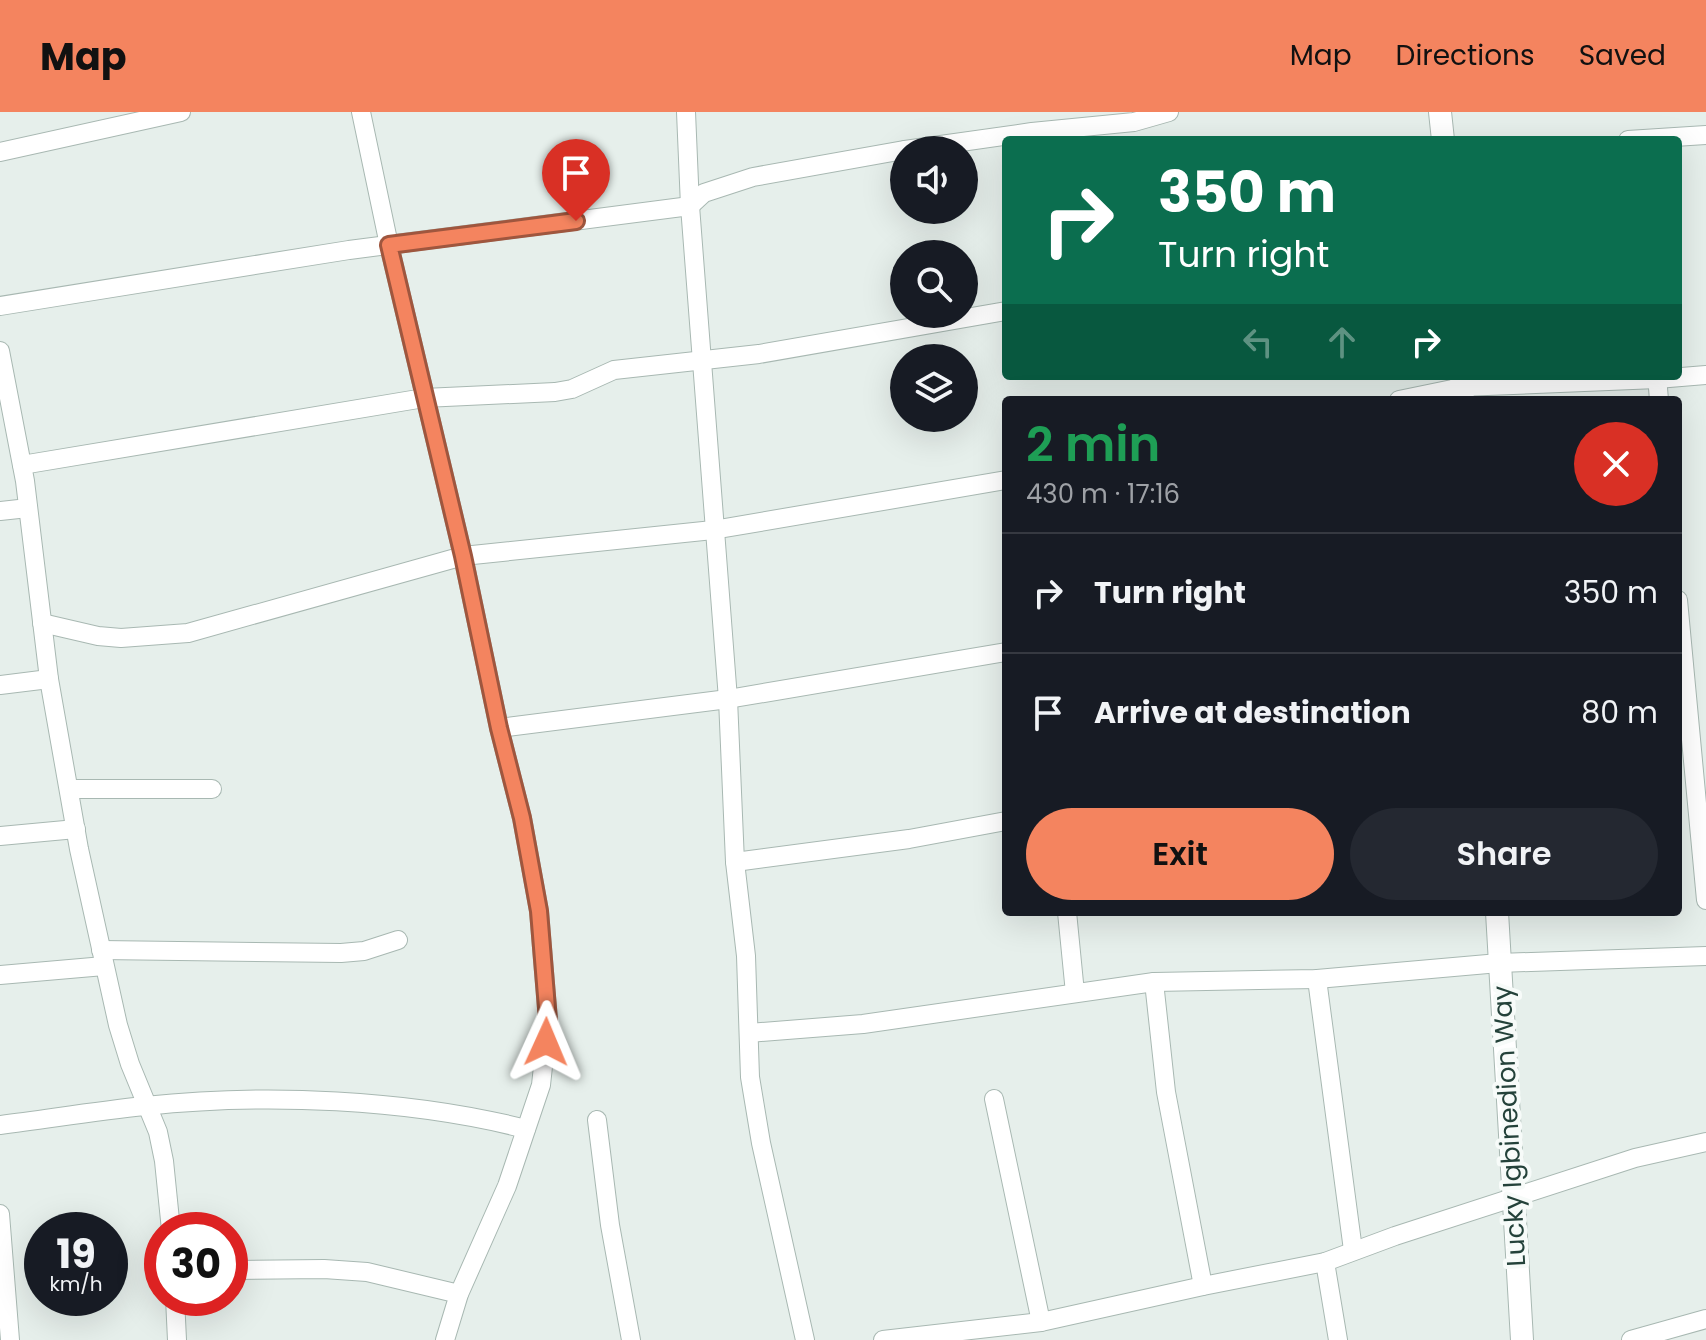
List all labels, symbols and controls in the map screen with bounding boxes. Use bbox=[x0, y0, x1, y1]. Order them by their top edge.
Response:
text: Map bbox=[40, 30, 127, 83]
text: Map bbox=[1290, 36, 1352, 75]
text: Directions bbox=[1396, 36, 1535, 75]
text: Saved bbox=[1579, 36, 1666, 75]
map controls bbox=[890, 136, 978, 432]
button: sound bbox=[890, 136, 978, 224]
pin bbox=[542, 139, 610, 221]
icon: arrive bbox=[554, 151, 598, 195]
text: 350 m bbox=[1158, 153, 1336, 232]
icon: right bbox=[1026, 168, 1130, 272]
text: Turn right bbox=[1158, 229, 1329, 280]
button: search bbox=[890, 240, 978, 328]
icon: left bbox=[1236, 320, 1280, 364]
icon: ahead bbox=[1320, 320, 1364, 364]
icon: right bbox=[1404, 320, 1448, 364]
button: layers bbox=[890, 344, 978, 432]
text: 2 min bbox=[1026, 411, 1160, 478]
button: close bbox=[1574, 422, 1658, 506]
text: 430 m · 17:16 bbox=[1026, 476, 1180, 512]
icon: right bbox=[1026, 571, 1070, 615]
text: Turn right bbox=[1094, 571, 1246, 614]
text: 350 m bbox=[1564, 571, 1658, 614]
icon: arrive bbox=[1026, 691, 1070, 735]
text: Arrive at destination bbox=[1094, 691, 1411, 734]
text: 80 m bbox=[1581, 691, 1658, 734]
button: Exit bbox=[1026, 808, 1334, 900]
button: Share bbox=[1350, 808, 1658, 900]
street label: Lucky Igbinedion Way bbox=[1484, 984, 1534, 1267]
position arrow bbox=[504, 1000, 588, 1084]
speed limit sign: 30 bbox=[144, 1212, 248, 1316]
text: 19 bbox=[56, 1226, 96, 1282]
text: km/h bbox=[49, 1270, 103, 1298]

